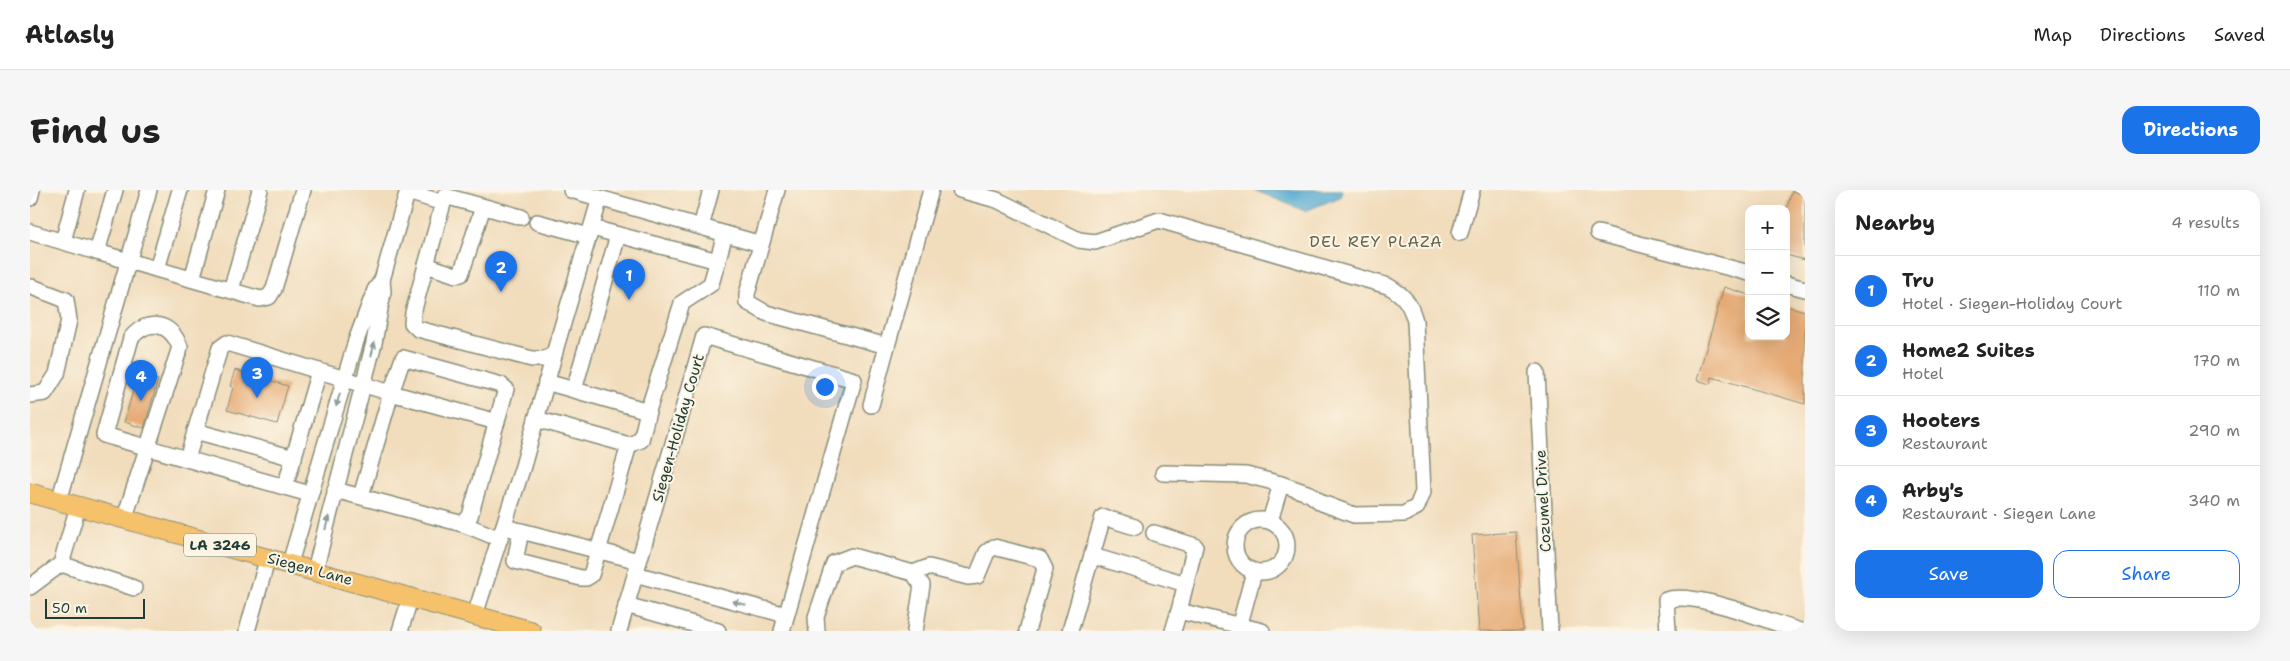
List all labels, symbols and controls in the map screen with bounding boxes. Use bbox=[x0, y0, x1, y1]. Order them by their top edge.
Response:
text: Atlasly bbox=[25, 19, 115, 51]
text: Map bbox=[2034, 23, 2072, 47]
text: Directions bbox=[2100, 23, 2186, 47]
text: Saved bbox=[2214, 23, 2265, 47]
button: Directions bbox=[2122, 106, 2260, 154]
text: Find us bbox=[30, 107, 161, 154]
map controls bbox=[1745, 205, 1790, 340]
button: + bbox=[1745, 205, 1790, 250]
text: Nearby bbox=[1855, 209, 1935, 237]
text: 4 results bbox=[2171, 212, 2240, 233]
district label: DEL REY PLAZA bbox=[1309, 231, 1443, 252]
button: − bbox=[1745, 250, 1790, 295]
pin: 2 bbox=[485, 251, 517, 292]
pin: 1 bbox=[613, 259, 645, 300]
text: Tru bbox=[1902, 268, 1934, 293]
text: 1 bbox=[1867, 280, 1875, 301]
text: 110 m bbox=[2197, 280, 2240, 301]
text: Hotel · Siegen-Holiday Court bbox=[1902, 293, 2123, 314]
button: layers bbox=[1745, 295, 1790, 340]
text: Home2 Suites bbox=[1902, 338, 2035, 363]
one-way arrow bbox=[369, 341, 377, 356]
text: 2 bbox=[1865, 350, 1877, 371]
text: 170 m bbox=[2193, 350, 2240, 371]
street label: Siegen-Holiday Court bbox=[647, 351, 709, 505]
pin: 3 bbox=[241, 357, 273, 398]
pin: 4 bbox=[125, 360, 157, 401]
text: Hotel bbox=[1902, 363, 1943, 384]
your location bbox=[812, 374, 838, 400]
one-way arrow bbox=[334, 393, 342, 408]
text: Hooters bbox=[1902, 408, 1980, 433]
text: 3 bbox=[1865, 420, 1877, 441]
text: 290 m bbox=[2188, 420, 2240, 441]
text: Restaurant bbox=[1902, 433, 1988, 454]
street label: Cozumel Drive bbox=[1530, 449, 1556, 553]
text: Arby's bbox=[1902, 478, 1964, 503]
text: 4 bbox=[1865, 490, 1877, 511]
text: 340 m bbox=[2188, 490, 2240, 511]
text: Restaurant · Siegen Lane bbox=[1902, 503, 2096, 524]
one-way arrow bbox=[323, 515, 331, 530]
road number: LA 3246 bbox=[184, 534, 256, 556]
street label: Siegen Lane bbox=[265, 548, 355, 590]
button: Save bbox=[1855, 550, 2043, 598]
button: Share bbox=[2053, 550, 2240, 598]
scale bar bbox=[45, 596, 145, 619]
one-way arrow bbox=[732, 598, 747, 606]
text: 50 m bbox=[52, 599, 87, 617]

